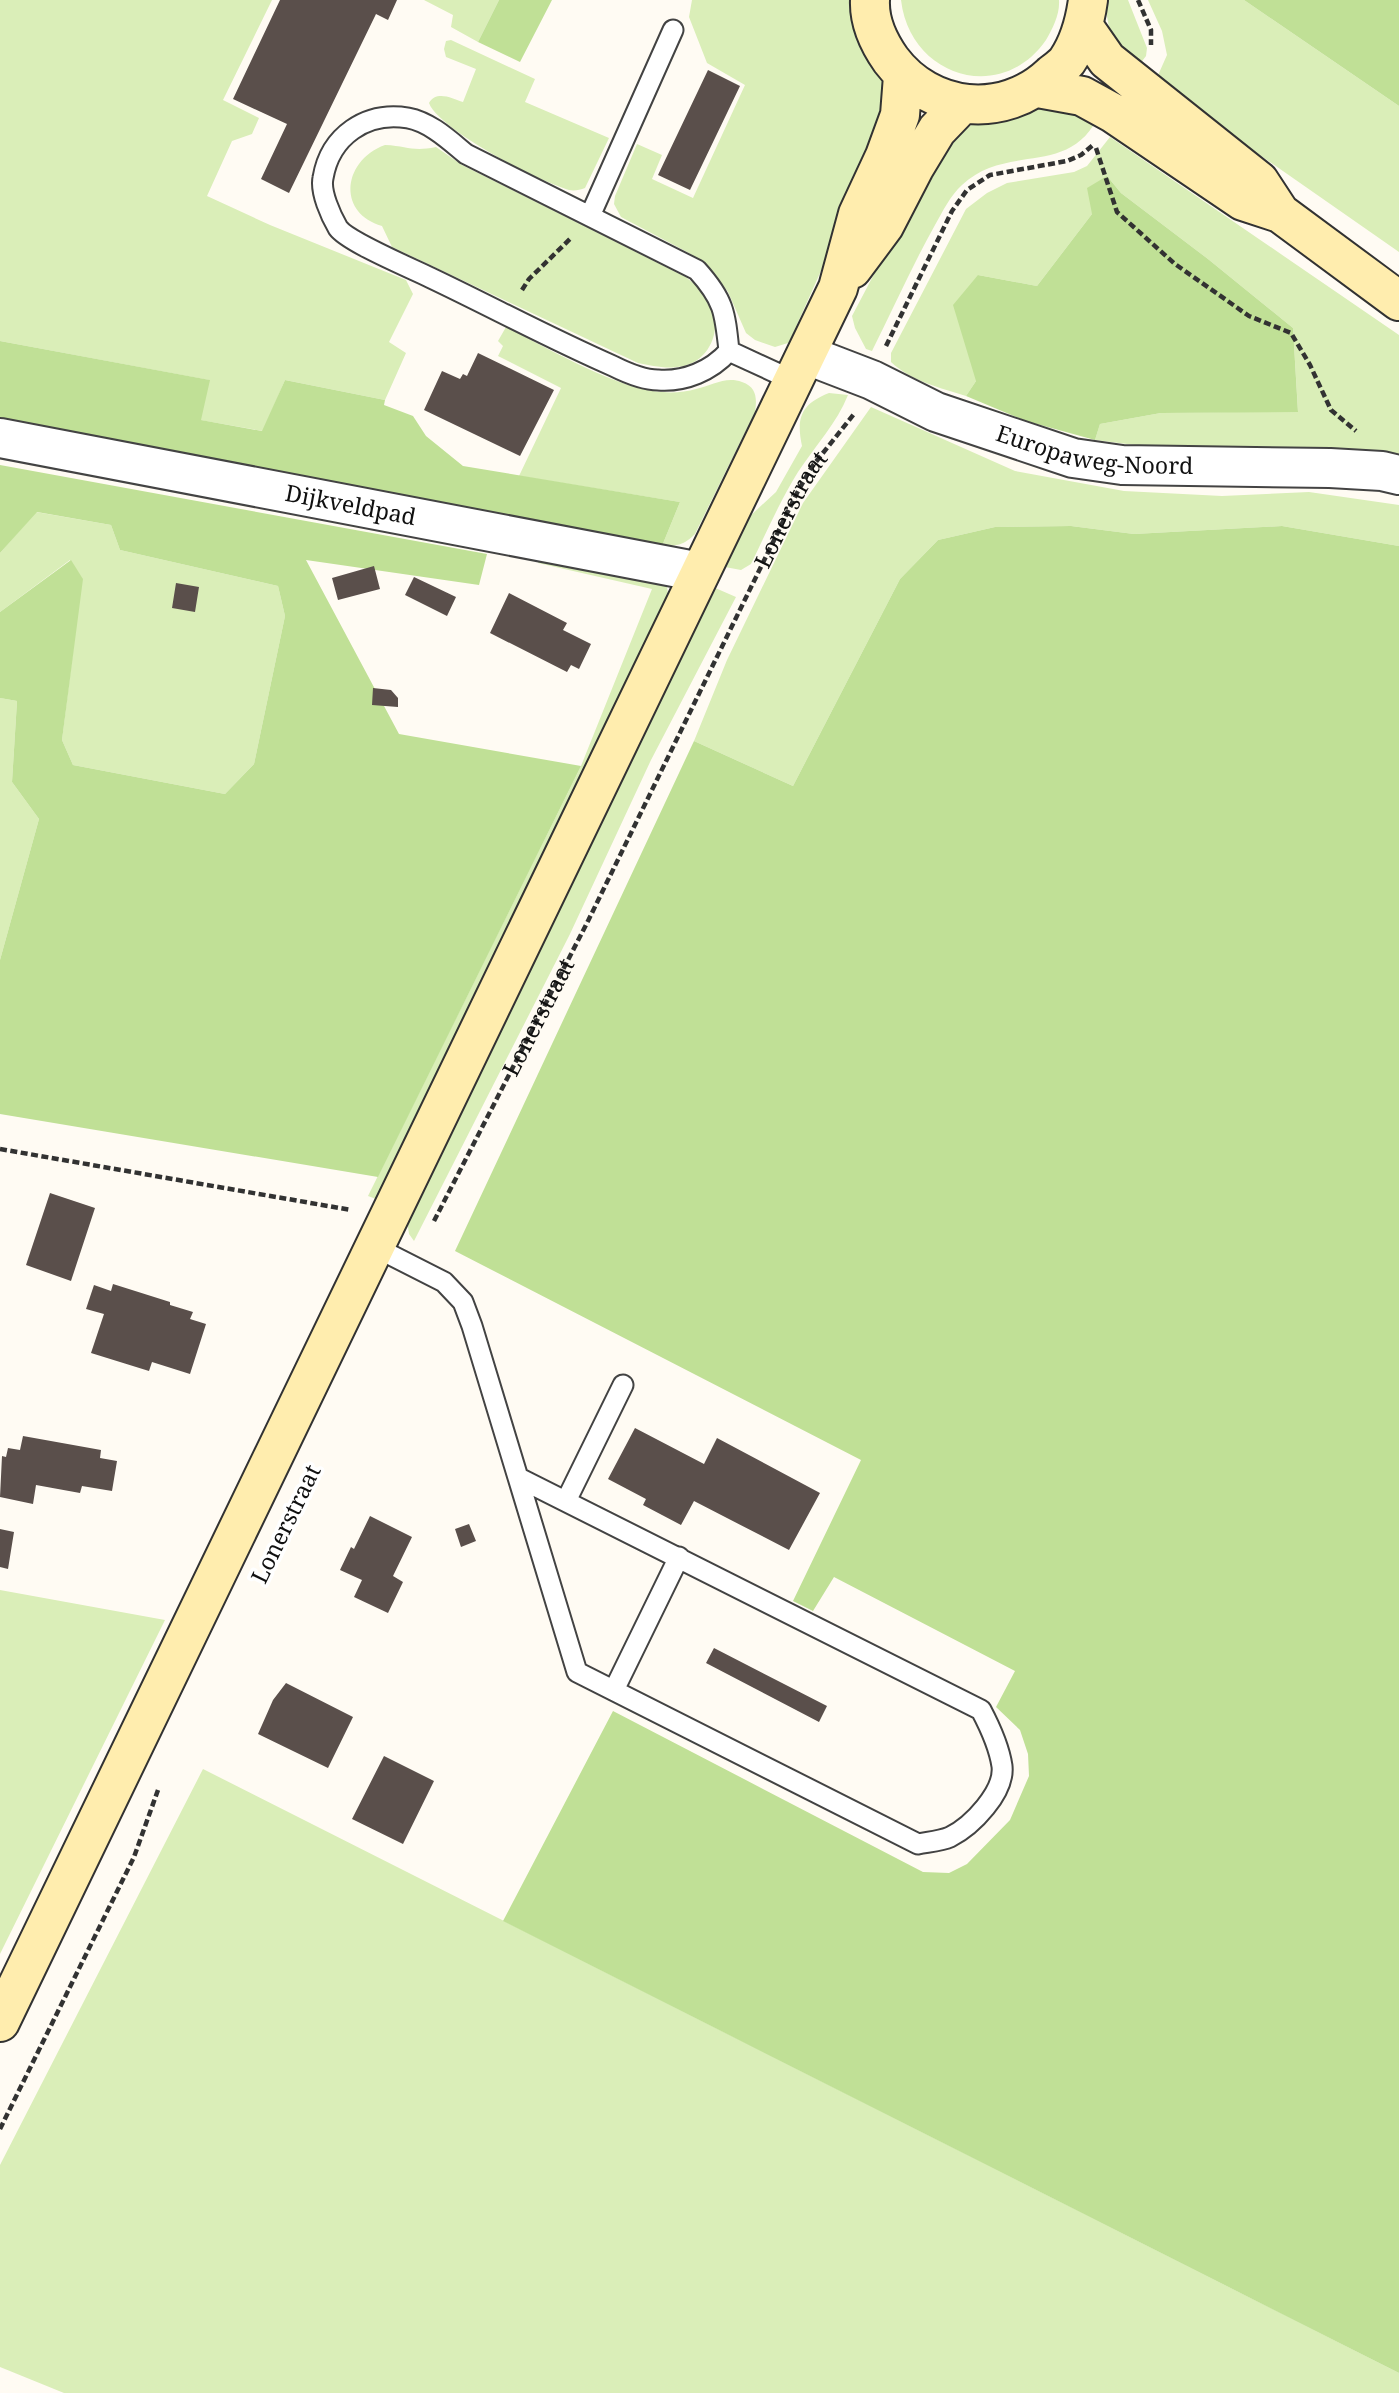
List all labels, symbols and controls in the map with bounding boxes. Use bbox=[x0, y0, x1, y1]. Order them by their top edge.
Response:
street label: Europaweg-Noord bbox=[992, 416, 1193, 481]
street label: Lonerstraat bbox=[746, 443, 834, 573]
street label: Dijkveldpad bbox=[283, 476, 419, 532]
street label: Lonerstraat bbox=[494, 952, 581, 1081]
street label: Lonerstraat bbox=[243, 1459, 328, 1588]

